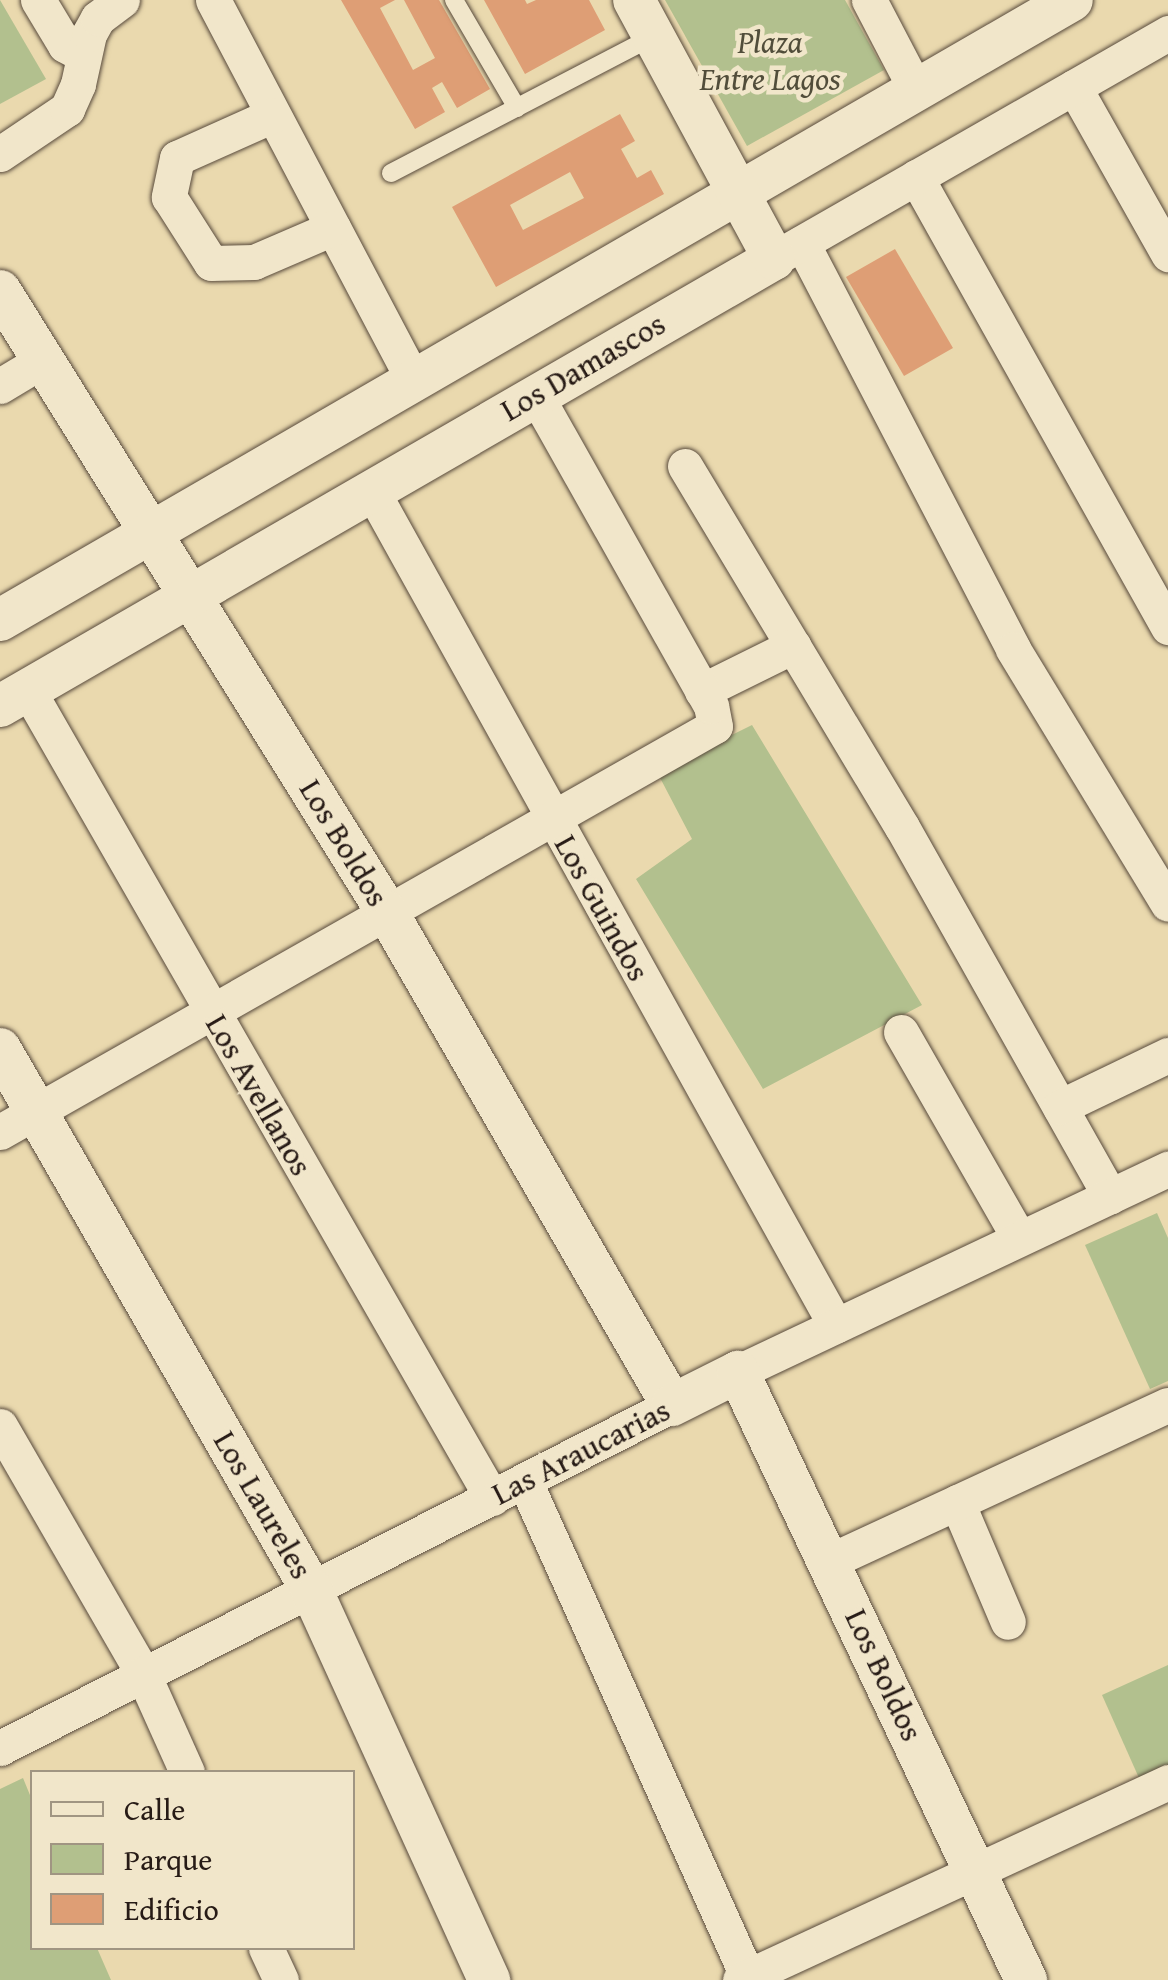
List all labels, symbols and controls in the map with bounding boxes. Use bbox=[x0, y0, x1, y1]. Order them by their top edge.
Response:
park label: Plaza Entre Lagos bbox=[699, 24, 841, 99]
street label: Los Damascos bbox=[494, 305, 672, 429]
street label: Los Boldos bbox=[291, 773, 397, 913]
street label: Los Guindos bbox=[546, 828, 658, 988]
street label: Los Avellanos bbox=[197, 1008, 321, 1182]
street label: Las Araucarias bbox=[486, 1391, 676, 1513]
street label: Los Laureles bbox=[205, 1424, 321, 1586]
street label: Los Boldos bbox=[837, 1603, 931, 1747]
legend bbox=[30, 1770, 355, 1950]
text: Calle bbox=[124, 1787, 185, 1831]
text: Parque bbox=[124, 1837, 212, 1881]
text: Edificio bbox=[124, 1887, 219, 1931]

